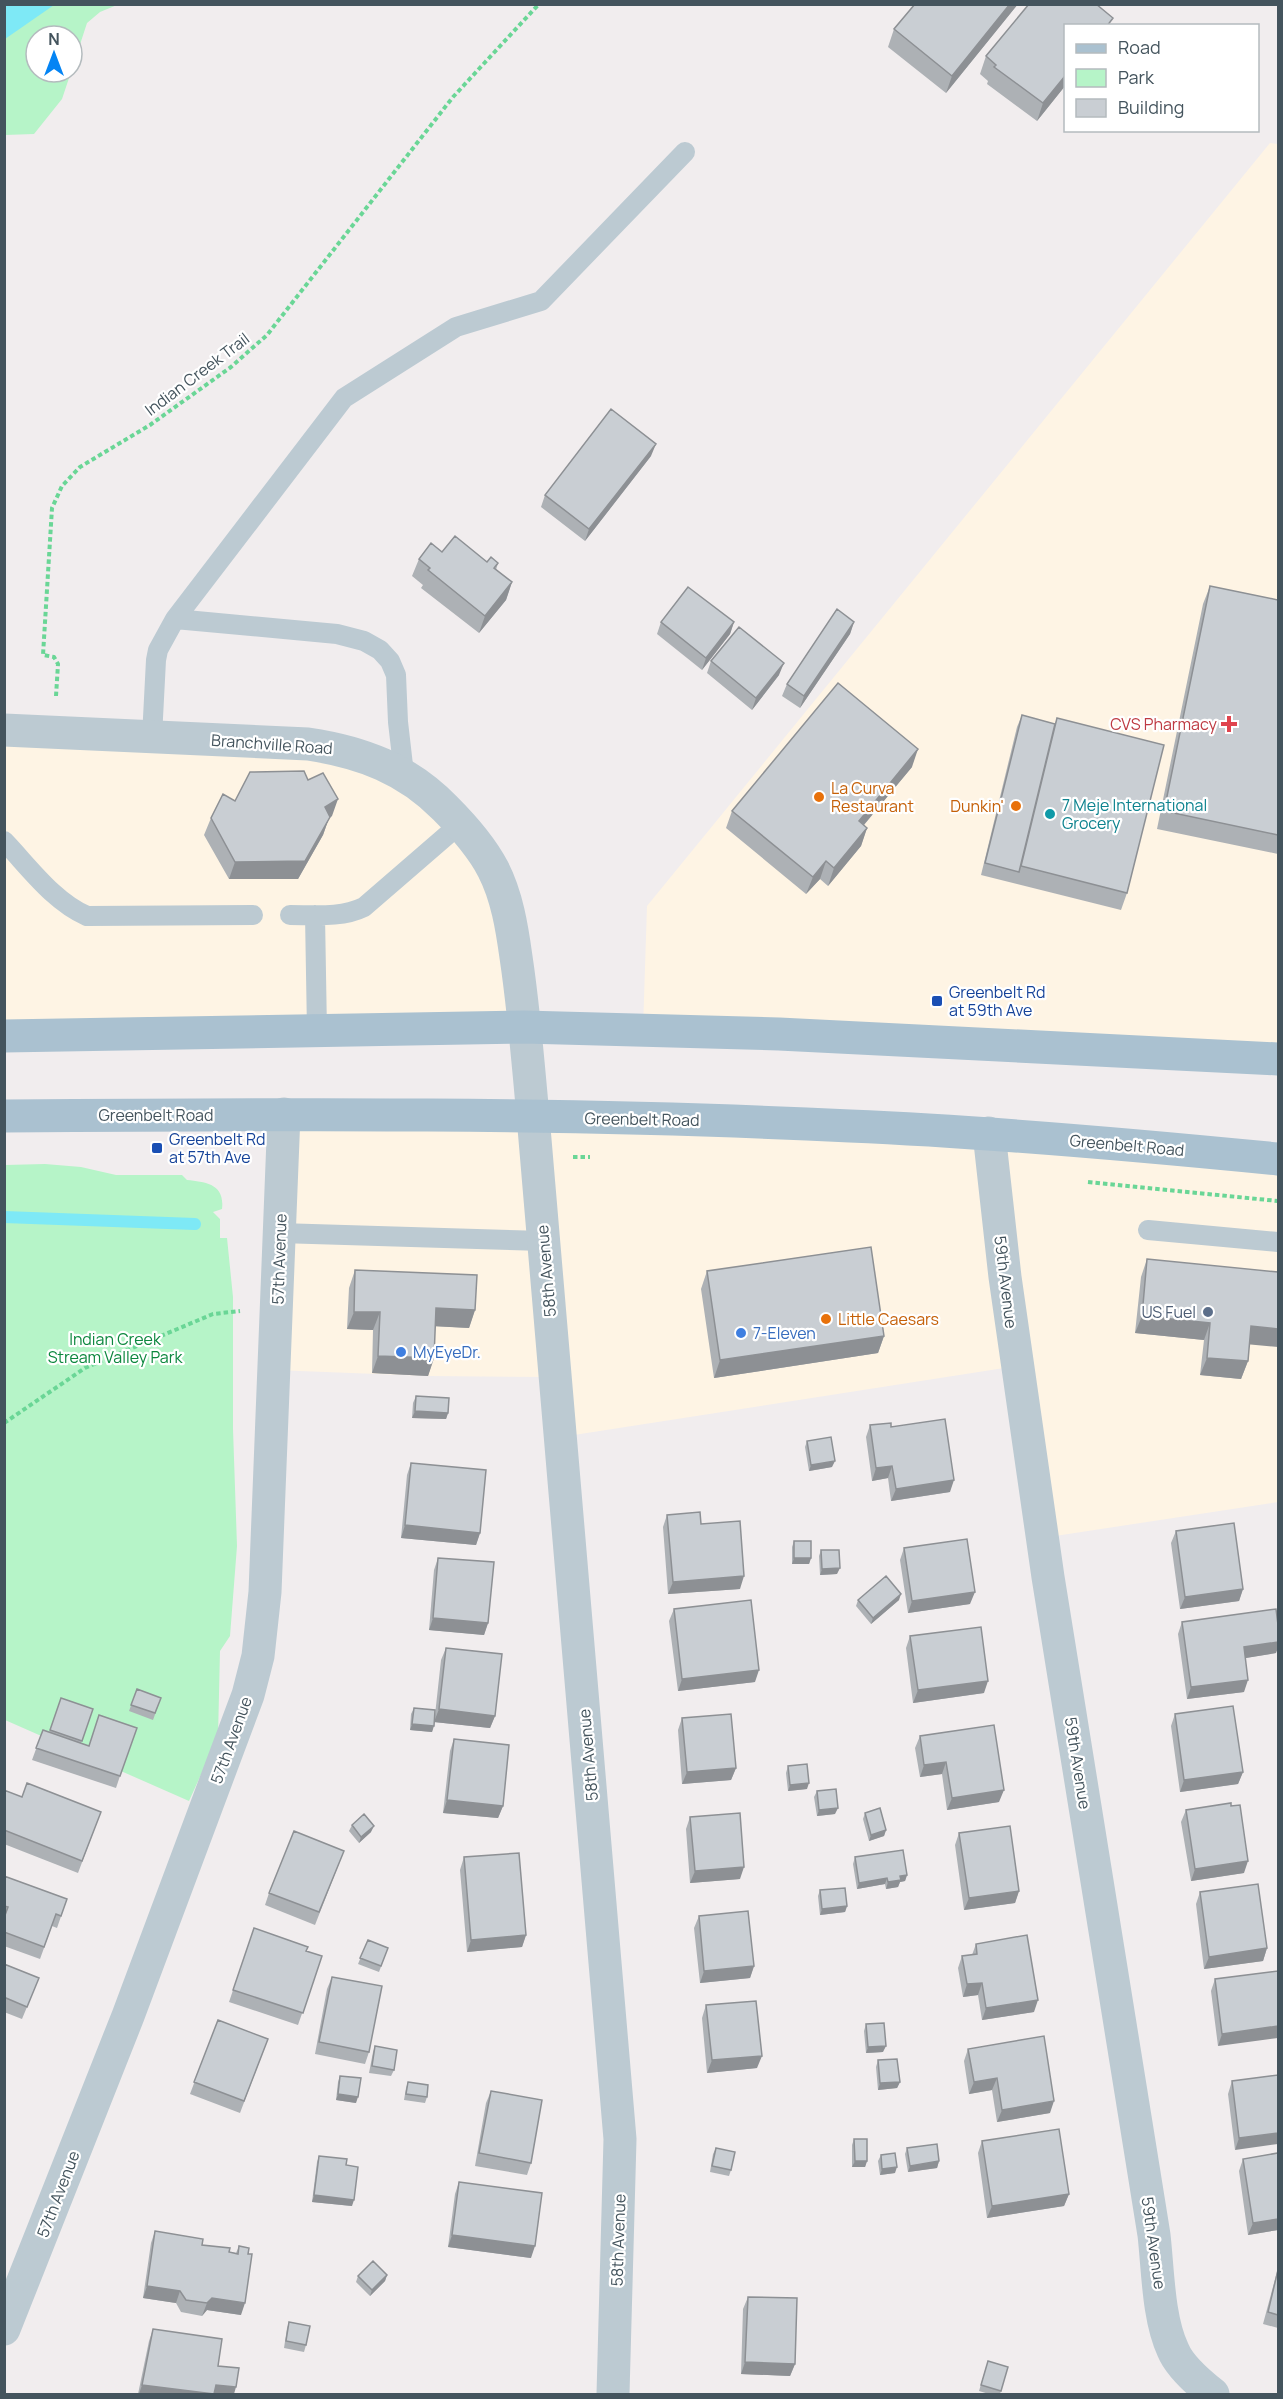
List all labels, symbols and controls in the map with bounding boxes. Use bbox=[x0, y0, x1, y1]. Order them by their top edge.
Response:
north arrow bbox=[24, 24, 84, 84]
legend bbox=[1064, 24, 1259, 132]
text: N bbox=[48, 28, 60, 50]
text: Road bbox=[1118, 35, 1161, 59]
text: Park bbox=[1118, 65, 1155, 89]
text: Building bbox=[1118, 95, 1184, 119]
street label: Indian Creek Trail bbox=[140, 327, 254, 421]
place label: CVS Pharmacy bbox=[1110, 713, 1218, 735]
marker: CVS Pharmacy bbox=[1222, 717, 1236, 731]
street label: Branchville Road bbox=[210, 729, 334, 759]
place label: La Curva Restaurant bbox=[831, 777, 914, 817]
marker: La Curva Restaurant bbox=[812, 790, 826, 804]
place label: 7 Meje International Grocery bbox=[1062, 794, 1207, 834]
place label: Dunkin' bbox=[950, 795, 1004, 817]
marker: Dunkin' bbox=[1009, 799, 1023, 813]
marker: 7 Meje International Grocery bbox=[1043, 807, 1057, 821]
place label: Greenbelt Rd at 59th Ave bbox=[949, 981, 1046, 1021]
marker: Greenbelt Rd at 59th Ave bbox=[930, 994, 944, 1008]
street label: Greenbelt Road bbox=[99, 1104, 213, 1126]
street label: Greenbelt Road bbox=[584, 1107, 700, 1131]
place label: Greenbelt Rd at 57th Ave bbox=[169, 1128, 266, 1168]
street label: Greenbelt Road bbox=[1069, 1129, 1185, 1161]
marker: Greenbelt Rd at 57th Ave bbox=[150, 1141, 164, 1155]
street label: 57th Avenue bbox=[266, 1213, 292, 1305]
street label: 58th Avenue bbox=[531, 1224, 561, 1318]
street label: 59th Avenue bbox=[989, 1234, 1023, 1330]
place label: US Fuel bbox=[1142, 1301, 1196, 1323]
marker: US Fuel bbox=[1201, 1305, 1215, 1319]
place label: Little Caesars bbox=[838, 1308, 939, 1330]
marker: Little Caesars bbox=[819, 1312, 833, 1326]
place label: 7-Eleven bbox=[753, 1322, 816, 1344]
marker: 7-Eleven bbox=[734, 1326, 748, 1340]
park label: Indian Creek Stream Valley Park bbox=[48, 1328, 183, 1368]
place label: MyEyeDr. bbox=[413, 1341, 481, 1363]
marker: MyEyeDr. bbox=[394, 1345, 408, 1359]
street label: 57th Avenue bbox=[205, 1693, 257, 1787]
street label: 58th Avenue bbox=[573, 1708, 603, 1802]
street label: 59th Avenue bbox=[1060, 1715, 1096, 1811]
street label: 57th Avenue bbox=[31, 2147, 85, 2241]
street label: 58th Avenue bbox=[605, 2193, 631, 2287]
street label: 59th Avenue bbox=[1137, 2195, 1171, 2291]

